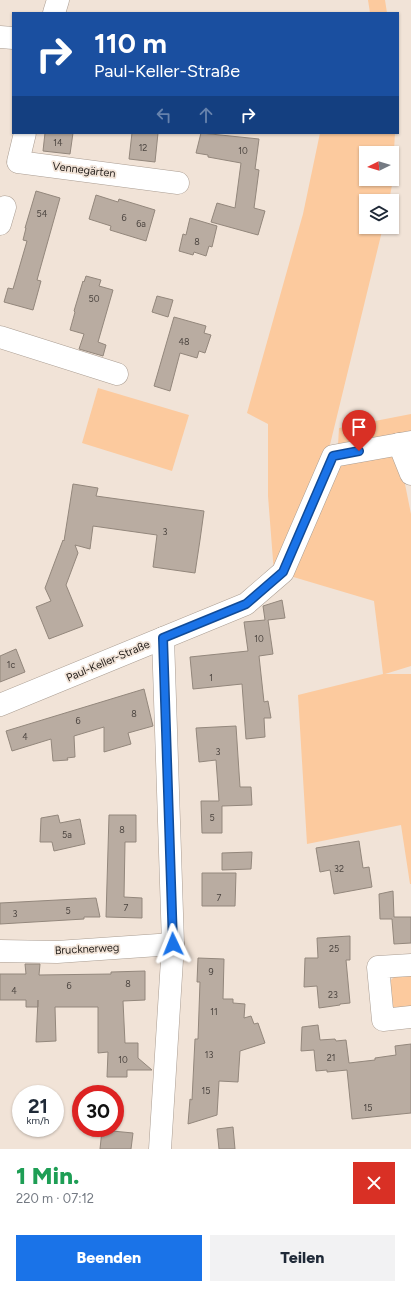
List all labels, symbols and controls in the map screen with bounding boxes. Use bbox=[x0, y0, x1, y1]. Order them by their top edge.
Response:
text: 110 m bbox=[94, 26, 167, 60]
icon: right bbox=[28, 28, 80, 80]
text: Paul-Keller-Straße bbox=[94, 60, 240, 82]
icon: left bbox=[153, 104, 175, 126]
icon: ahead bbox=[195, 104, 217, 126]
icon: right bbox=[237, 104, 259, 126]
house number: 14 bbox=[53, 137, 63, 148]
house number: 12 bbox=[139, 142, 147, 153]
house number: 10 bbox=[238, 145, 248, 156]
north arrow bbox=[359, 146, 399, 186]
map controls bbox=[359, 146, 399, 234]
street label: Vennegärten bbox=[52, 160, 116, 180]
button: layers bbox=[359, 194, 399, 234]
house number: 54 bbox=[37, 208, 48, 219]
house number: 6 bbox=[121, 212, 127, 223]
house number: 6a bbox=[136, 218, 146, 229]
house number: 8 bbox=[194, 236, 200, 247]
house number: 50 bbox=[89, 293, 100, 304]
house number: 48 bbox=[178, 336, 190, 347]
pin bbox=[342, 410, 376, 451]
icon: arrive bbox=[348, 416, 370, 438]
house number: 3 bbox=[163, 526, 168, 537]
house number: 10 bbox=[254, 633, 264, 644]
street label: Paul-Keller-Straße bbox=[64, 638, 152, 684]
house number: 1c bbox=[7, 659, 15, 670]
house number: 1 bbox=[209, 672, 213, 683]
house number: 8 bbox=[131, 708, 137, 719]
house number: 6 bbox=[75, 715, 81, 726]
house number: 4 bbox=[22, 731, 28, 742]
house number: 3 bbox=[216, 746, 221, 757]
house number: 5 bbox=[209, 812, 215, 823]
house number: 8 bbox=[119, 824, 125, 835]
house number: 5a bbox=[62, 829, 72, 840]
house number: 32 bbox=[334, 863, 344, 874]
house number: 7 bbox=[217, 892, 222, 903]
house number: 7 bbox=[124, 902, 129, 913]
house number: 5 bbox=[65, 905, 71, 916]
house number: 3 bbox=[13, 908, 18, 919]
position arrow bbox=[152, 923, 194, 965]
street label: Brucknerweg bbox=[54, 941, 120, 957]
house number: 25 bbox=[329, 943, 339, 954]
house number: 9 bbox=[208, 966, 214, 977]
house number: 8 bbox=[125, 978, 131, 989]
house number: 6 bbox=[66, 980, 72, 991]
house number: 4 bbox=[11, 985, 17, 996]
house number: 23 bbox=[328, 989, 338, 1000]
house number: 11 bbox=[210, 1006, 218, 1017]
house number: 13 bbox=[205, 1049, 213, 1060]
house number: 21 bbox=[327, 1052, 335, 1063]
house number: 10 bbox=[118, 1054, 128, 1065]
speed limit sign: 30 bbox=[72, 1085, 124, 1137]
house number: 15 bbox=[202, 1085, 210, 1096]
text: 21 bbox=[28, 1094, 48, 1118]
house number: 15 bbox=[364, 1102, 372, 1113]
text: km/h bbox=[27, 1114, 49, 1127]
text: 1 Min. bbox=[16, 1161, 79, 1190]
button: close bbox=[353, 1162, 395, 1204]
text: 220 m · 07:12 bbox=[16, 1191, 94, 1206]
button: Beenden bbox=[16, 1235, 202, 1281]
button: Teilen bbox=[210, 1235, 395, 1281]

